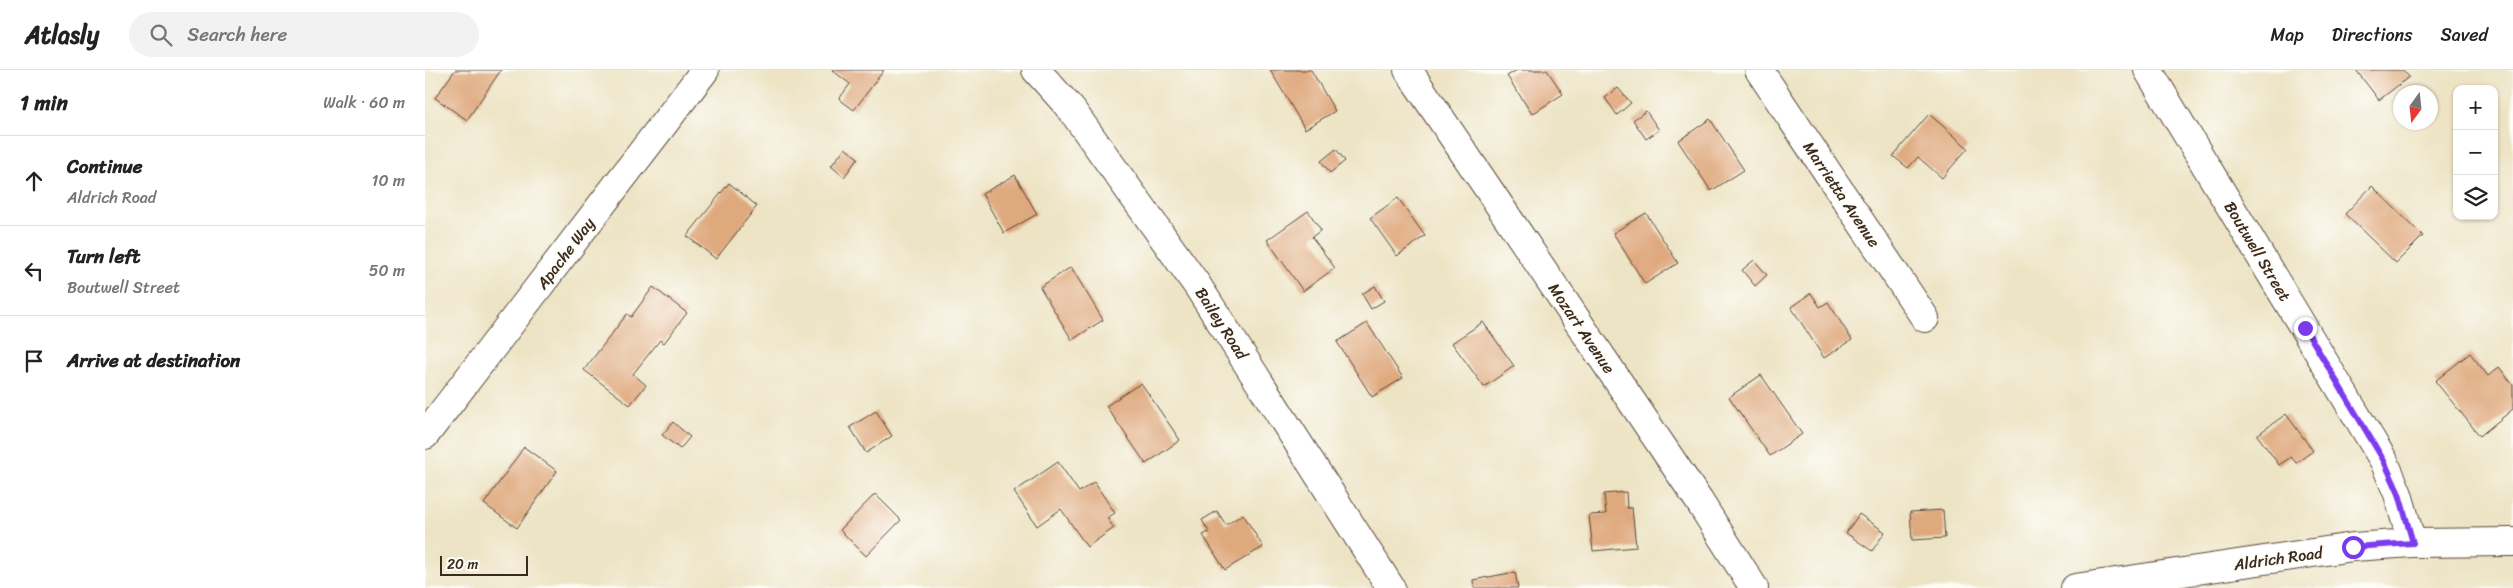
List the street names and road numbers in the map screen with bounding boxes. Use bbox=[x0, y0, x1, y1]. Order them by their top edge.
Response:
street label: Marrietta Avenue bbox=[1795, 135, 1888, 254]
street label: Boutwell Street bbox=[2216, 195, 2299, 307]
street label: Apache Way bbox=[528, 210, 603, 297]
street label: Mozart Avenue bbox=[1540, 277, 1623, 380]
street label: Bailey Road bbox=[1187, 281, 1257, 367]
street label: Aldrich Road bbox=[2231, 538, 2326, 579]

